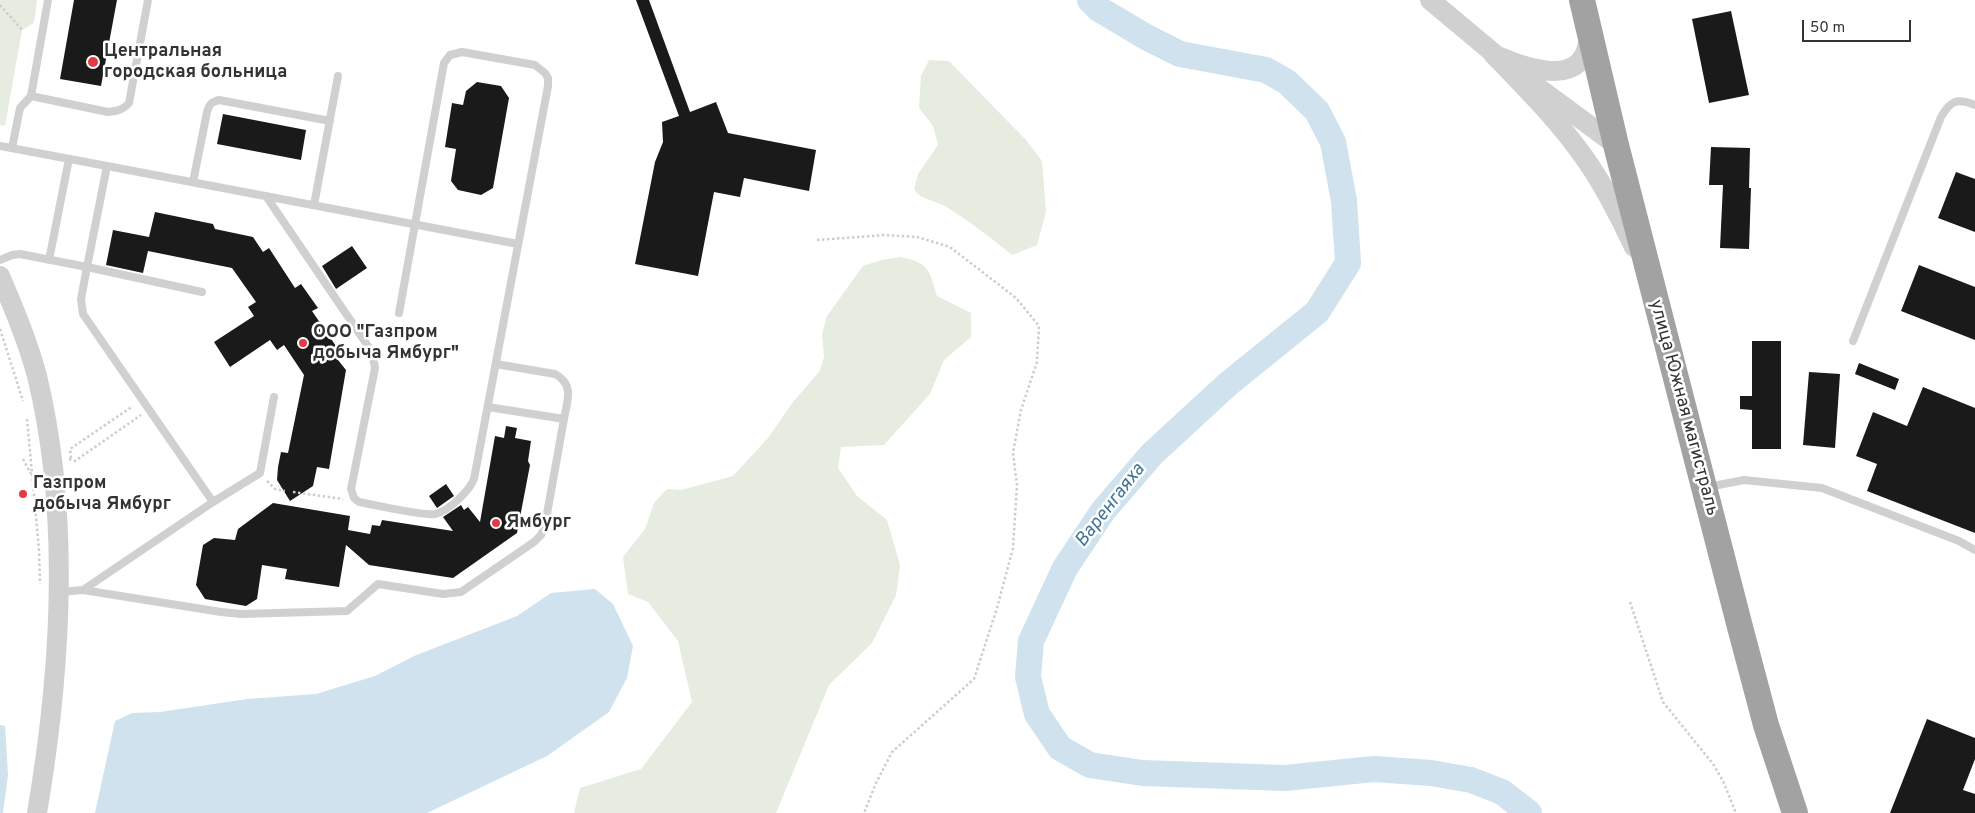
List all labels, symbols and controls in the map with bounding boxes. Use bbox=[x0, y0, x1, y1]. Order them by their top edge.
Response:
scale bar bbox=[1805, 10, 1914, 42]
text: 50 m bbox=[1810, 19, 1845, 38]
place label: Центральная городская больница bbox=[104, 41, 287, 84]
marker: Центральная городская больница bbox=[86, 55, 100, 69]
street label: улица Южная магистраль bbox=[1644, 298, 1722, 518]
place label: ООО "Газпром добыча Ямбург" bbox=[313, 322, 459, 364]
marker: ООО "Газпром добыча Ямбург" bbox=[297, 337, 309, 349]
water label: Варенгаяха bbox=[1071, 460, 1151, 552]
place label: Газпром добыча Ямбург bbox=[33, 473, 171, 516]
marker: Газпром добыча Ямбург bbox=[17, 488, 29, 500]
place label: Ямбург bbox=[506, 512, 571, 534]
marker: Ямбург bbox=[490, 517, 502, 529]

